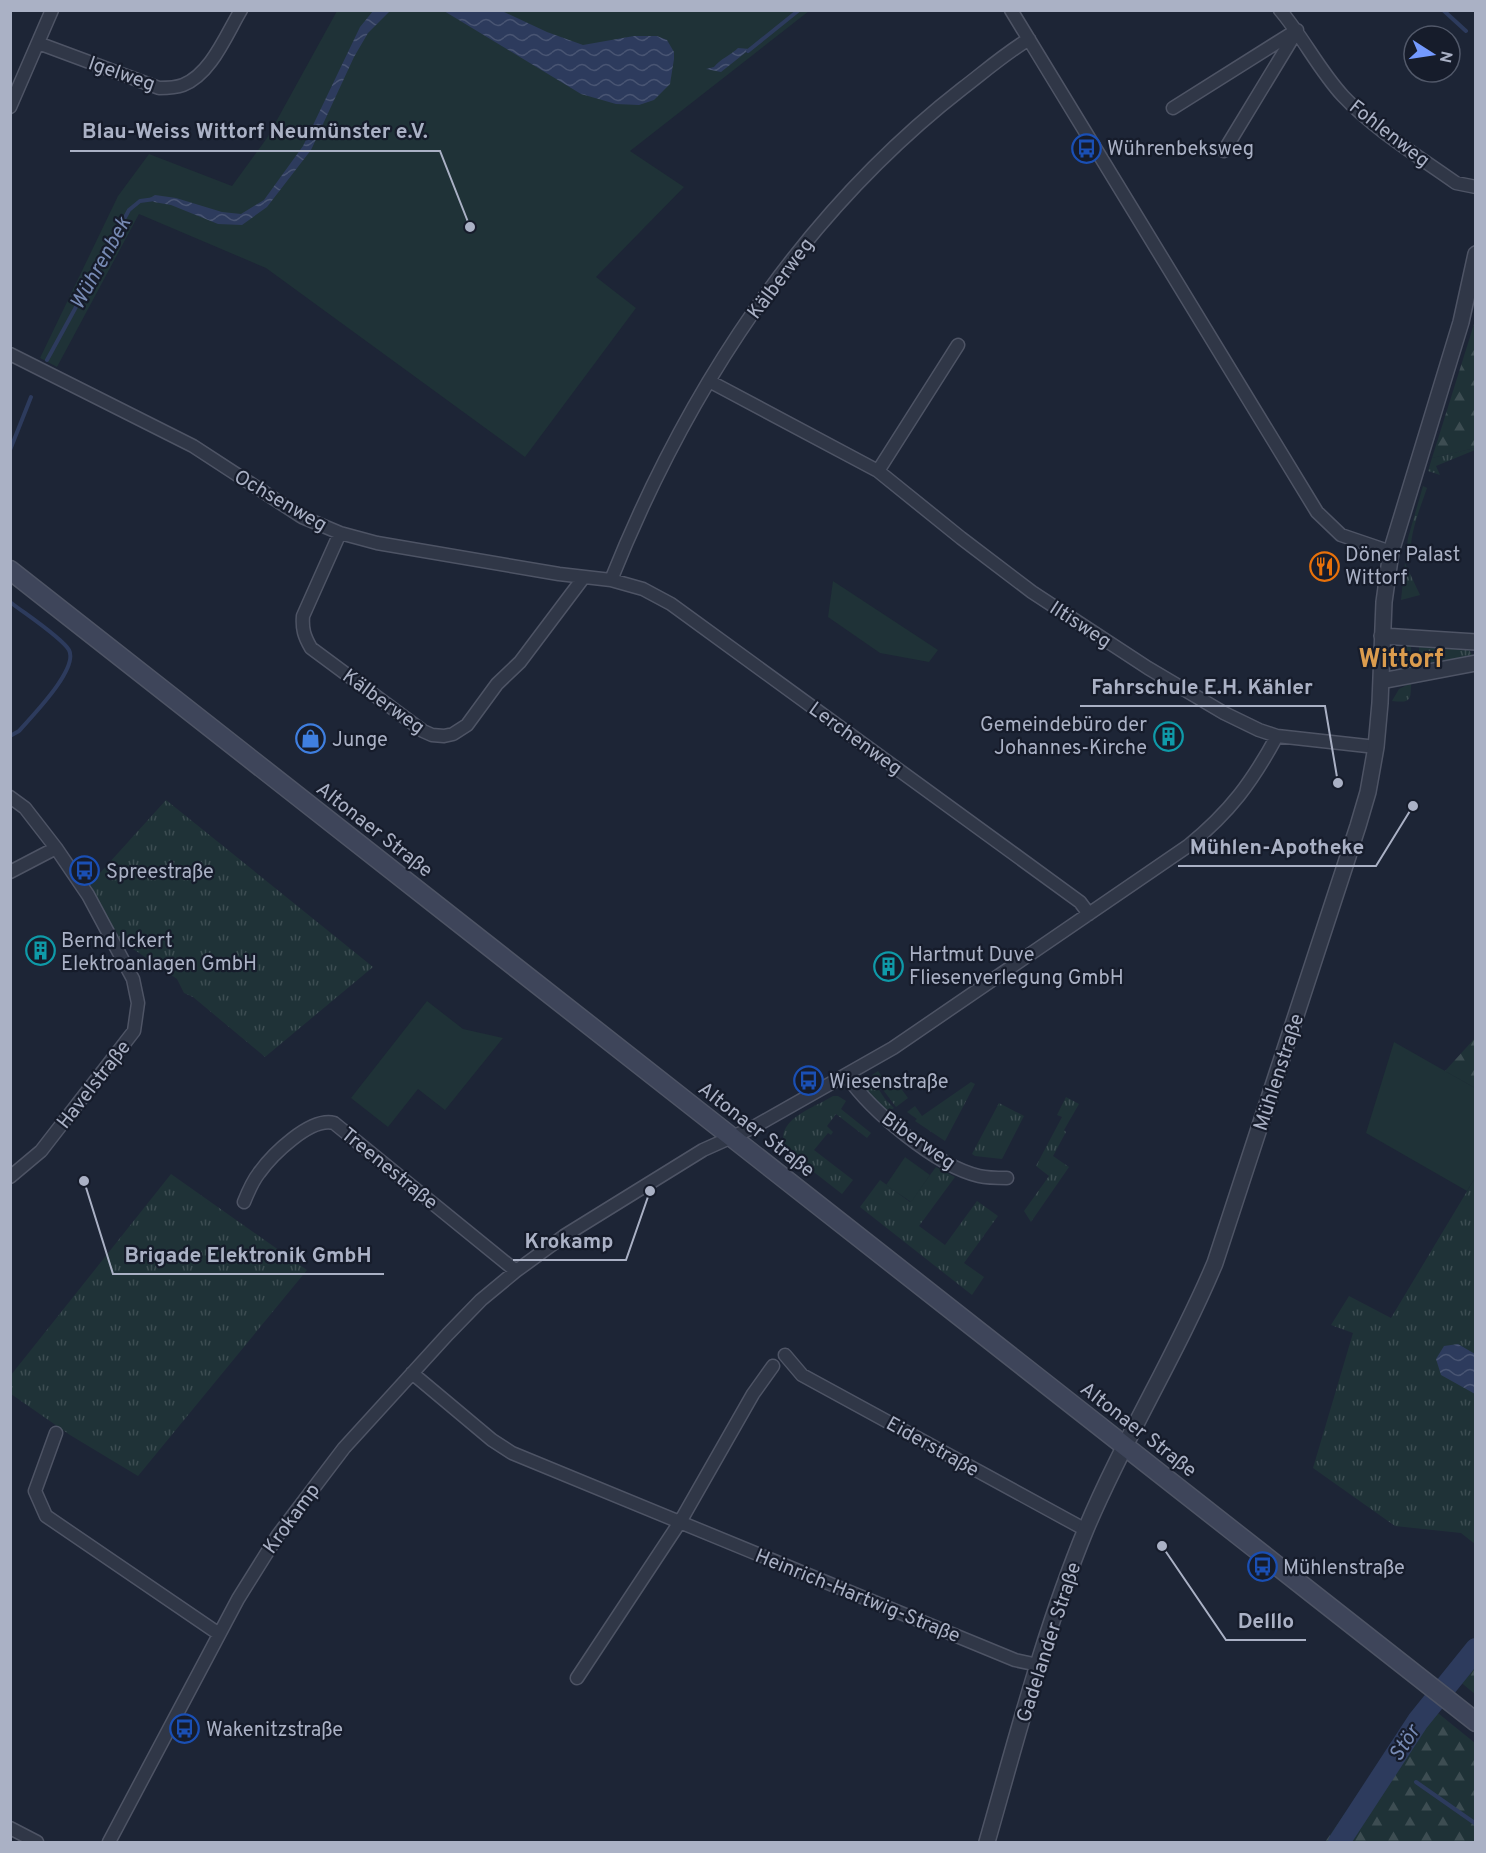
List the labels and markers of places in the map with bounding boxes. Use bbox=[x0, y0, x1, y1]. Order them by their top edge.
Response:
callout: Blau-Weiss Wittorf Neumünster e.V. bbox=[70, 112, 440, 151]
bus stop icon: Wührenbeksweg bbox=[1070, 132, 1102, 164]
place label: Wührenbeksweg bbox=[1107, 137, 1254, 163]
place label: Döner Palast Wittorf bbox=[1345, 543, 1460, 592]
restaurant icon: Döner Palast Wittorf bbox=[1308, 550, 1340, 582]
callout: Fahrschule E.H. Kähler bbox=[1080, 667, 1325, 706]
place label: Gemeindebüro der Johannes-Kirche bbox=[980, 713, 1147, 762]
building icon: Gemeindebüro der Johannes-Kirche bbox=[1152, 720, 1184, 752]
shop icon: Junge bbox=[295, 723, 327, 755]
place label: Junge bbox=[332, 728, 388, 754]
callout: Mühlen-Apotheke bbox=[1178, 827, 1376, 866]
bus stop icon: Spreestraße bbox=[69, 855, 101, 887]
place label: Spreestraße bbox=[106, 860, 214, 886]
place label: Bernd Ickert Elektroanlagen GmbH bbox=[61, 929, 257, 978]
building icon: Bernd Ickert Elektroanlagen GmbH bbox=[24, 935, 56, 967]
place label: Hartmut Duve Fliesenverlegung GmbH bbox=[909, 943, 1124, 992]
building icon: Hartmut Duve Fliesenverlegung GmbH bbox=[872, 950, 904, 982]
bus stop icon: Wiesenstraße bbox=[792, 1065, 824, 1097]
place label: Wiesenstraße bbox=[829, 1070, 948, 1096]
callout: Krokamp bbox=[513, 1221, 626, 1260]
callout: Brigade Elektronik GmbH bbox=[113, 1235, 384, 1274]
bus stop icon: Mühlenstraße bbox=[1246, 1551, 1278, 1583]
place label: Mühlenstraße bbox=[1283, 1556, 1405, 1582]
callout: Delllo bbox=[1226, 1601, 1306, 1640]
bus stop icon: Wakenitzstraße bbox=[169, 1713, 201, 1745]
place label: Wakenitzstraße bbox=[206, 1718, 343, 1744]

